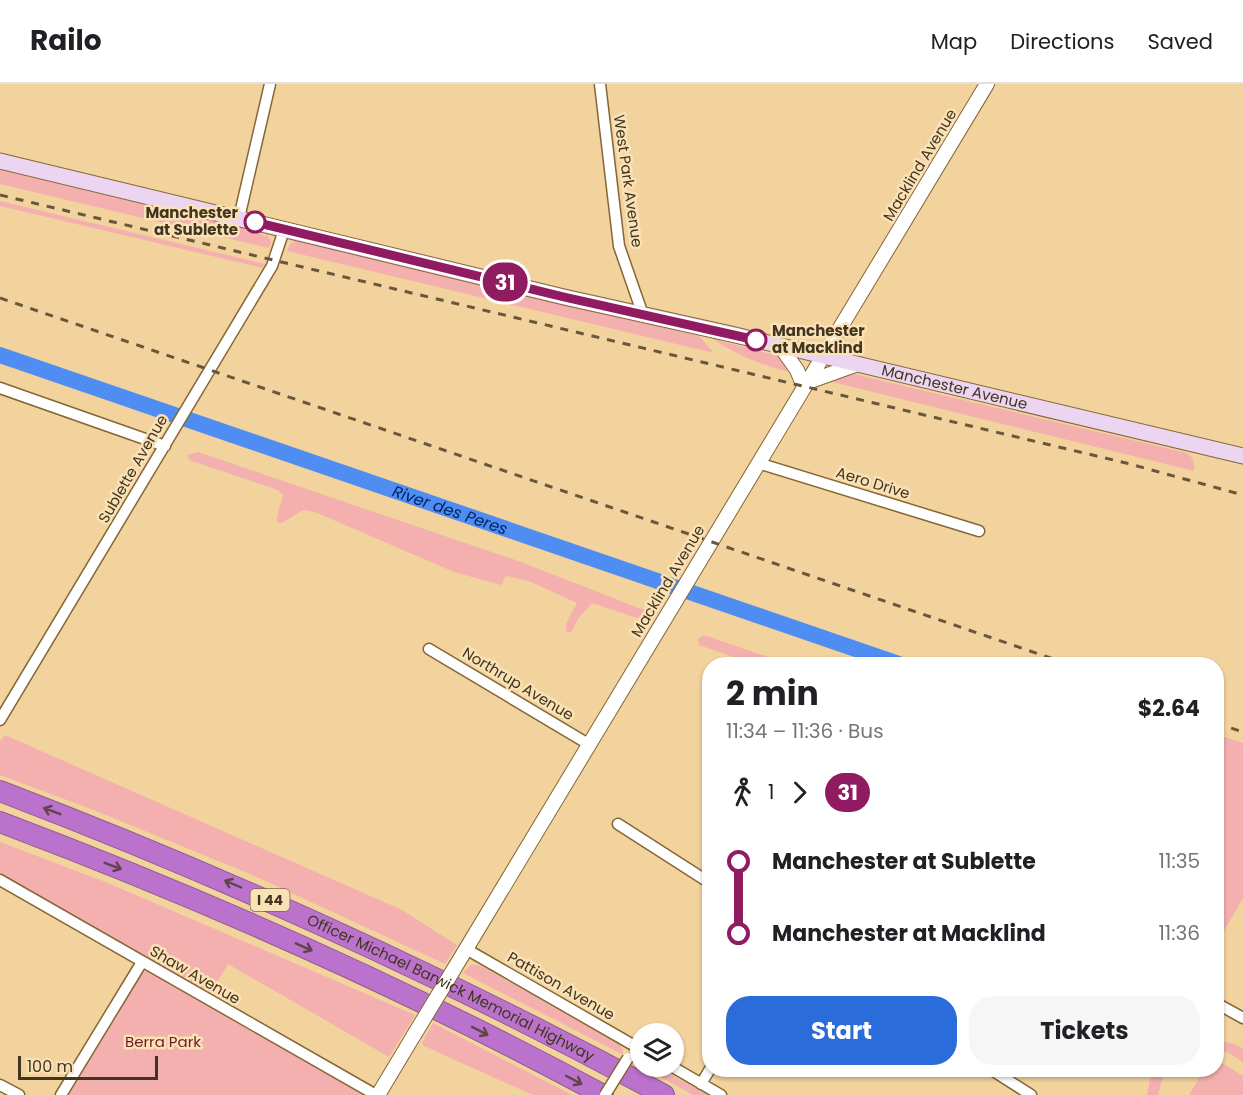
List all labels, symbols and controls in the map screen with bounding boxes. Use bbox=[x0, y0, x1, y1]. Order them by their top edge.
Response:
text: Railo bbox=[30, 21, 102, 60]
text: Map bbox=[931, 27, 977, 56]
text: Directions bbox=[1010, 27, 1114, 56]
text: Saved bbox=[1147, 27, 1213, 56]
street label: Macklind Avenue bbox=[878, 105, 961, 225]
street label: West Park Avenue bbox=[609, 113, 648, 249]
place label: Manchester at Sublette bbox=[145, 202, 239, 240]
marker: Manchester at Sublette bbox=[244, 211, 266, 233]
line badge: 31 bbox=[478, 262, 532, 302]
text: 31 bbox=[495, 268, 515, 297]
place label: Manchester at Macklind bbox=[772, 320, 865, 358]
marker: Manchester at Macklind bbox=[745, 329, 767, 351]
street label: Manchester Avenue bbox=[880, 359, 1030, 414]
street label: Sublette Avenue bbox=[93, 411, 172, 527]
street label: Aero Drive bbox=[834, 461, 913, 504]
water label: River des Peres bbox=[389, 480, 511, 541]
street label: Macklind Avenue bbox=[626, 521, 709, 641]
street label: Northrup Avenue bbox=[459, 642, 578, 725]
text: 2 min bbox=[726, 670, 819, 717]
text: $2.64 bbox=[1138, 693, 1200, 724]
text: 11:34 – 11:36 · Bus bbox=[726, 717, 884, 745]
icon: walk bbox=[726, 776, 759, 809]
icon: forward bbox=[783, 776, 816, 809]
text: 1 bbox=[768, 778, 774, 806]
text: 31 bbox=[837, 778, 858, 807]
one-way arrow bbox=[43, 805, 62, 816]
text: Manchester at Sublette bbox=[772, 846, 1036, 877]
text: 11:35 bbox=[1159, 847, 1200, 875]
one-way arrow bbox=[104, 861, 122, 872]
one-way arrow bbox=[224, 878, 242, 890]
road number: I 44 bbox=[250, 889, 290, 911]
street label: Officer Michael Barwick Memorial Highway bbox=[304, 909, 599, 1067]
text: Manchester at Macklind bbox=[772, 918, 1046, 949]
text: 11:36 bbox=[1158, 919, 1200, 947]
street label: Shaw Avenue bbox=[146, 940, 244, 1009]
one-way arrow bbox=[294, 942, 312, 953]
street label: Pattison Avenue bbox=[504, 946, 619, 1025]
button: Start bbox=[726, 996, 957, 1065]
button: Tickets bbox=[969, 996, 1200, 1065]
map controls bbox=[630, 1023, 684, 1077]
button: layers bbox=[630, 1023, 684, 1077]
one-way arrow bbox=[470, 1026, 488, 1037]
park label: Berra Park bbox=[125, 1031, 201, 1052]
scale bar bbox=[18, 1053, 158, 1080]
text: 100 m bbox=[27, 1055, 73, 1078]
one-way arrow bbox=[565, 1074, 583, 1086]

